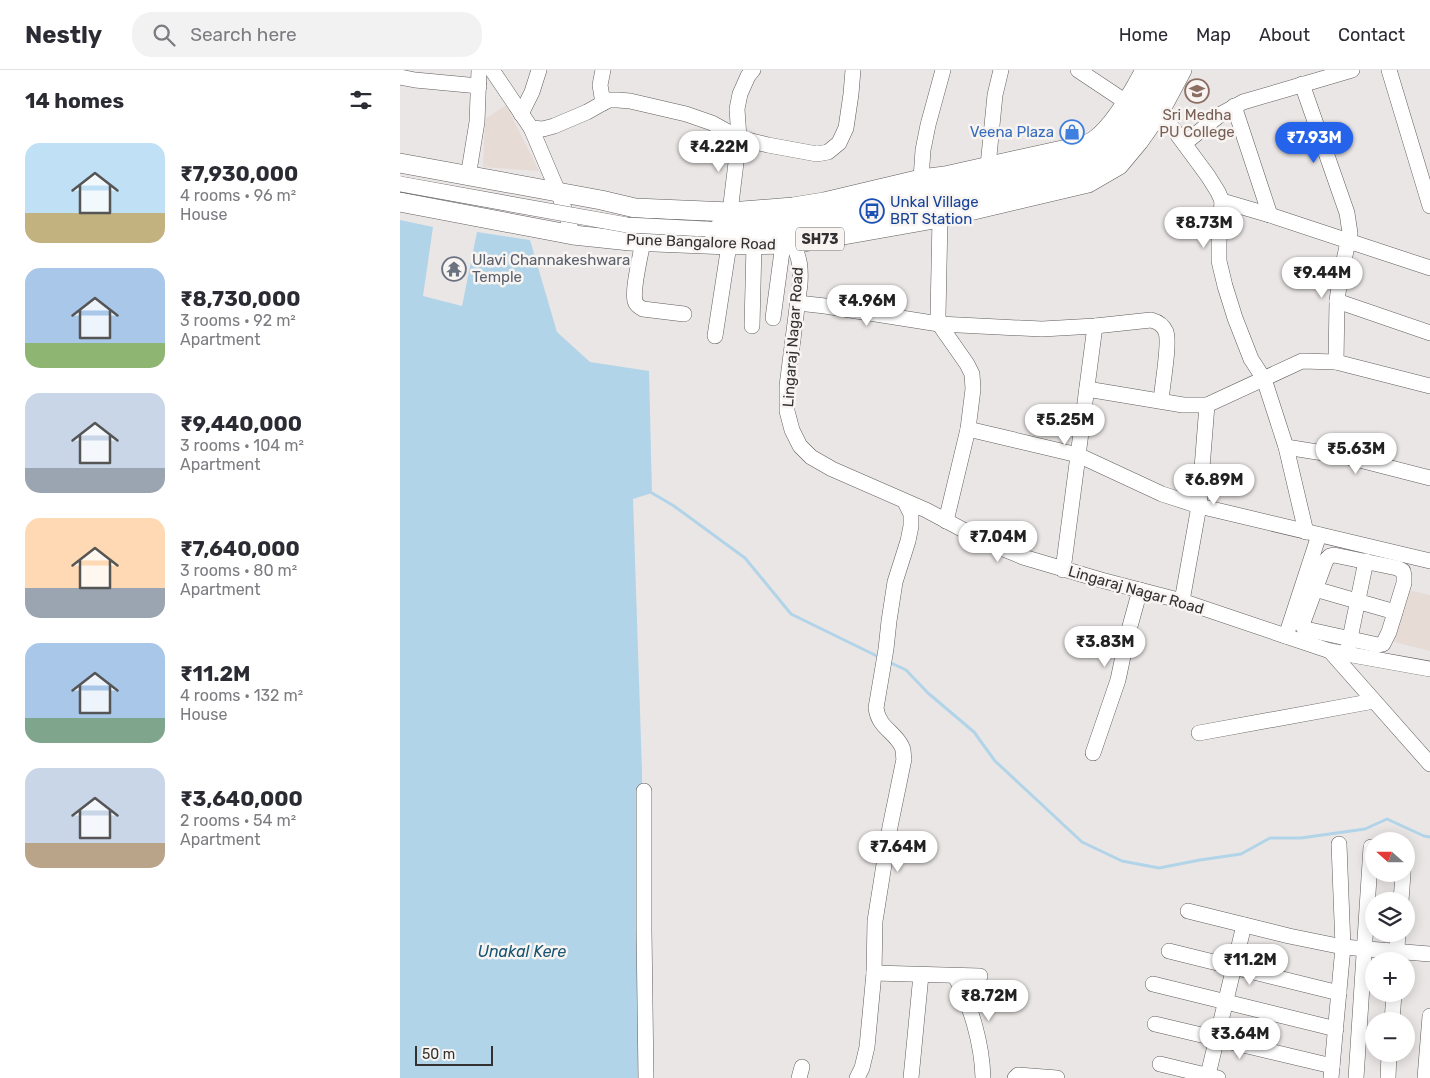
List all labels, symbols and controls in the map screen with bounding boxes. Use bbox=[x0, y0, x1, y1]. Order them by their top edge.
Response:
search box bbox=[132, 12, 482, 57]
text: Nestly bbox=[25, 21, 102, 49]
icon: search bbox=[150, 21, 178, 49]
text: Search here bbox=[190, 23, 297, 46]
text: Home bbox=[1119, 24, 1168, 46]
text: Map bbox=[1196, 24, 1231, 46]
text: About bbox=[1259, 24, 1310, 46]
text: Contact bbox=[1338, 24, 1405, 46]
school or university icon: Sri Medha PU College bbox=[1184, 78, 1210, 104]
icon: filters bbox=[347, 86, 375, 114]
text: 14 homes bbox=[25, 88, 124, 113]
place label: Sri Medha PU College bbox=[1159, 106, 1235, 141]
shop icon: Veena Plaza bbox=[1059, 119, 1085, 145]
pin: ₹7.93M bbox=[1273, 122, 1355, 164]
place label: Veena Plaza bbox=[970, 123, 1054, 141]
text: ₹7.93M bbox=[1286, 128, 1342, 147]
pin: ₹4.22M bbox=[678, 131, 760, 173]
text: ₹4.22M bbox=[689, 137, 749, 156]
text: ₹7,930,000 bbox=[180, 161, 298, 186]
icon: home bbox=[65, 163, 125, 223]
text: 4 rooms · 96 m² bbox=[180, 186, 296, 205]
place label: Unkal Village BRT Station bbox=[890, 193, 979, 228]
bus stop icon: Unkal Village BRT Station bbox=[859, 198, 885, 224]
text: House bbox=[180, 205, 227, 224]
pin: ₹8.73M bbox=[1163, 206, 1245, 249]
text: ₹8.73M bbox=[1175, 213, 1233, 232]
road number: SH73 bbox=[796, 227, 844, 250]
street label: Pune Bangalore Road bbox=[626, 230, 776, 254]
place label: Ulavi Channakeshwara Temple bbox=[472, 251, 630, 286]
temple icon: Ulavi Channakeshwara Temple bbox=[441, 256, 467, 282]
pin: ₹9.44M bbox=[1281, 256, 1363, 299]
text: ₹9.44M bbox=[1293, 263, 1351, 282]
street label: Lingaraj Nagar Road bbox=[779, 266, 807, 408]
pin: ₹4.96M bbox=[826, 284, 908, 327]
text: ₹8,730,000 bbox=[180, 286, 300, 311]
icon: home bbox=[65, 288, 125, 348]
text: ₹4.96M bbox=[838, 291, 896, 310]
text: 3 rooms · 92 m² bbox=[180, 311, 296, 330]
text: Apartment bbox=[180, 330, 260, 349]
pin: ₹5.25M bbox=[1024, 404, 1106, 446]
text: ₹5.25M bbox=[1036, 410, 1094, 429]
text: ₹9,440,000 bbox=[180, 411, 302, 436]
icon: home bbox=[65, 413, 125, 473]
pin: ₹5.63M bbox=[1315, 432, 1397, 475]
text: 3 rooms · 104 m² bbox=[180, 436, 304, 455]
text: ₹5.63M bbox=[1327, 439, 1385, 458]
text: Apartment bbox=[180, 455, 260, 474]
pin: ₹6.89M bbox=[1173, 464, 1255, 506]
text: ₹6.89M bbox=[1185, 470, 1243, 489]
pin: ₹7.04M bbox=[957, 520, 1039, 563]
text: ₹7.04M bbox=[969, 527, 1027, 546]
text: ₹7,640,000 bbox=[180, 536, 300, 561]
icon: home bbox=[65, 538, 125, 598]
text: 3 rooms · 80 m² bbox=[180, 561, 297, 580]
street label: Lingaraj Nagar Road bbox=[1066, 562, 1206, 618]
text: Apartment bbox=[180, 580, 260, 599]
pin: ₹3.83M bbox=[1064, 626, 1146, 668]
text: ₹3.83M bbox=[1075, 632, 1135, 651]
text: ₹11.2M bbox=[180, 661, 250, 686]
icon: home bbox=[65, 663, 125, 723]
text: 4 rooms · 132 m² bbox=[180, 686, 303, 705]
text: House bbox=[180, 705, 227, 724]
text: ₹3,640,000 bbox=[180, 786, 303, 811]
icon: home bbox=[65, 788, 125, 848]
text: 2 rooms · 54 m² bbox=[180, 811, 296, 830]
text: Apartment bbox=[180, 830, 260, 849]
pin: ₹7.64M bbox=[857, 830, 939, 873]
north arrow bbox=[1365, 832, 1415, 882]
map controls bbox=[1365, 832, 1415, 1062]
text: ₹7.64M bbox=[870, 837, 926, 856]
button: layers bbox=[1365, 892, 1415, 942]
water label: Unakal Kere bbox=[478, 942, 566, 961]
pin: ₹11.2M bbox=[1209, 944, 1291, 986]
text: ₹11.2M bbox=[1223, 950, 1277, 969]
button: + bbox=[1365, 952, 1415, 1002]
pin: ₹8.72M bbox=[948, 980, 1030, 1022]
text: ₹8.72M bbox=[960, 986, 1018, 1005]
button: − bbox=[1365, 1012, 1415, 1062]
pin: ₹3.64M bbox=[1199, 1018, 1281, 1060]
text: ₹3.64M bbox=[1210, 1024, 1270, 1043]
scale bar bbox=[415, 1043, 492, 1066]
text: 50 m bbox=[422, 1046, 455, 1063]

